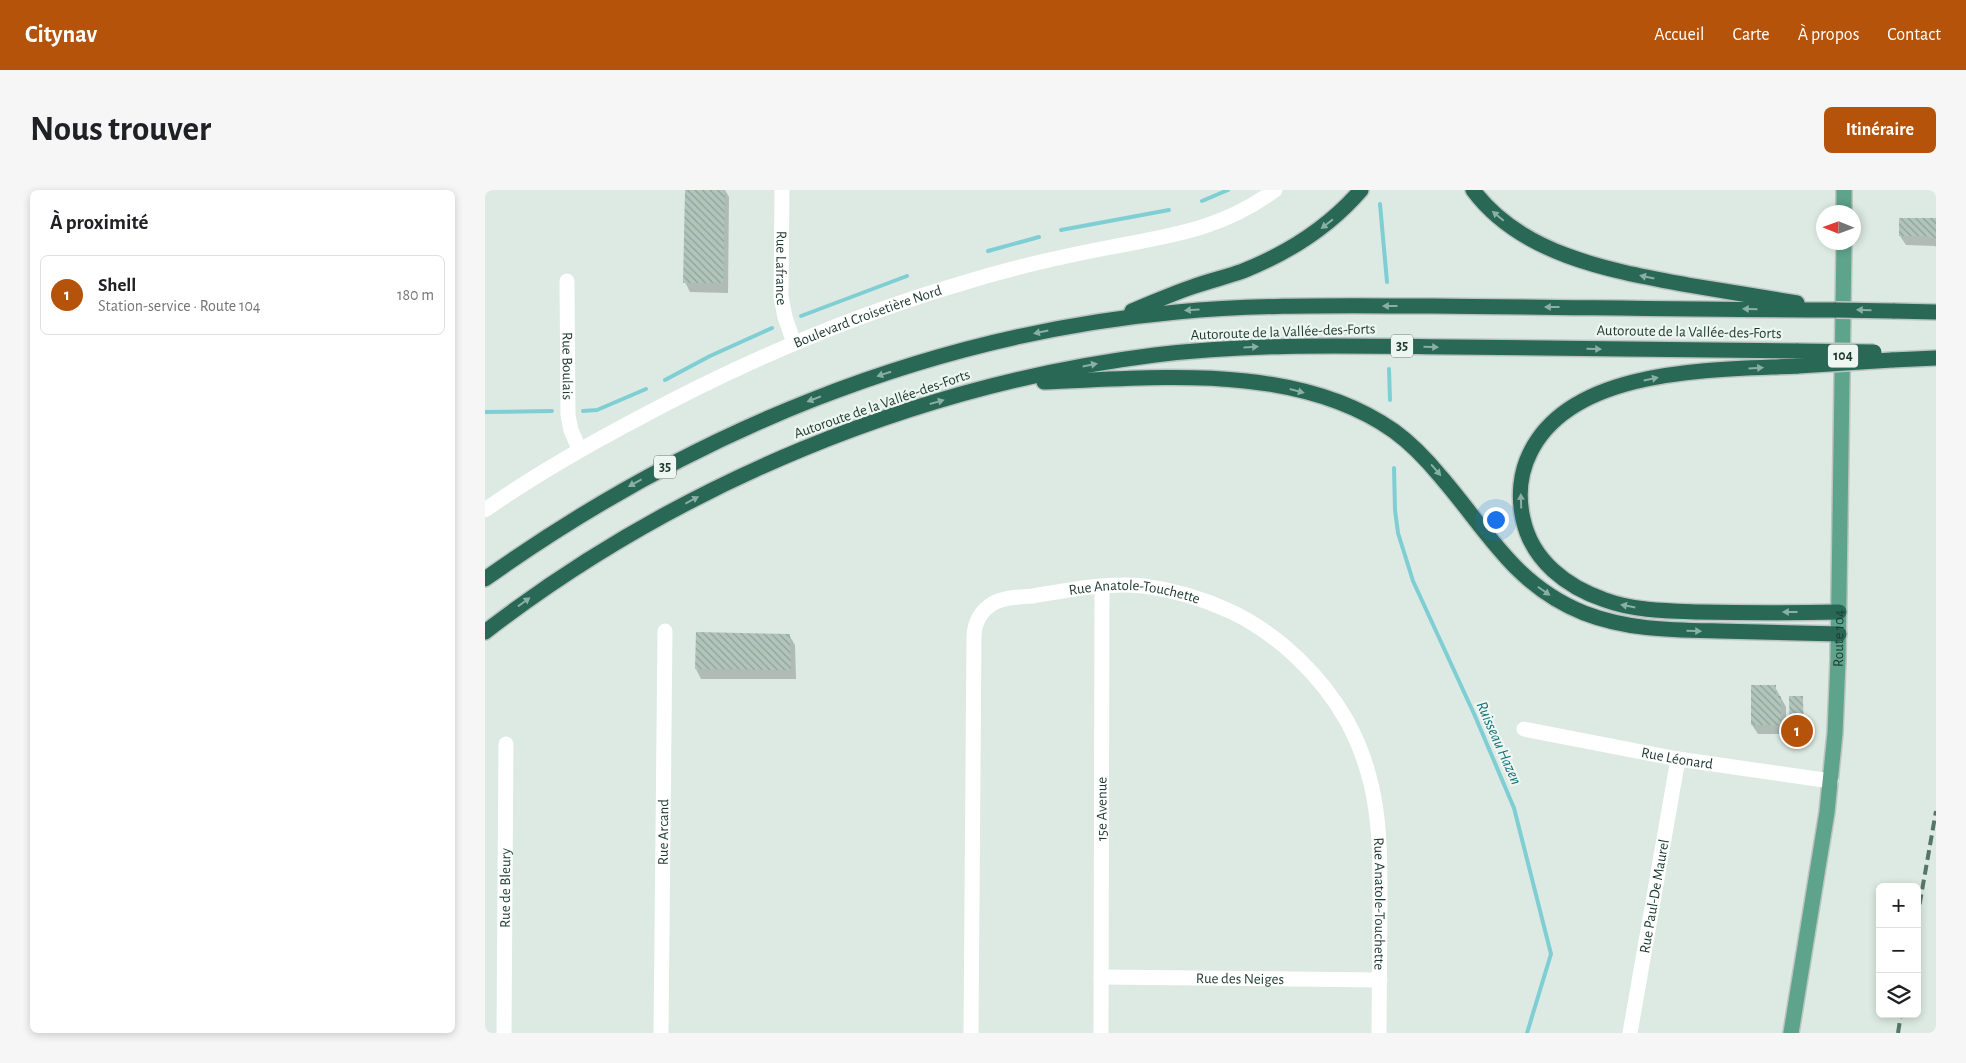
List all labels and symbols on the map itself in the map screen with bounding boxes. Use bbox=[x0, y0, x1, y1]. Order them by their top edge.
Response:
north arrow bbox=[1816, 205, 1861, 250]
one-way arrow bbox=[1492, 211, 1505, 222]
one-way arrow bbox=[1320, 219, 1333, 229]
street label: Rue Lafrance bbox=[773, 231, 790, 307]
one-way arrow bbox=[1640, 273, 1655, 281]
street label: Boulevard Croisetière Nord bbox=[791, 282, 944, 350]
one-way arrow bbox=[1381, 302, 1397, 310]
one-way arrow bbox=[1544, 303, 1560, 311]
one-way arrow bbox=[1741, 305, 1757, 313]
one-way arrow bbox=[1856, 306, 1872, 314]
one-way arrow bbox=[1184, 307, 1200, 315]
street label: Autoroute de la Vallée-des-Forts bbox=[1190, 321, 1376, 343]
street label: Autoroute de la Vallée-des-Forts bbox=[1596, 323, 1782, 341]
one-way arrow bbox=[1032, 329, 1048, 337]
street label: Rue Boulais bbox=[560, 332, 575, 400]
road number: 35 bbox=[1391, 334, 1413, 358]
one-way arrow bbox=[1243, 343, 1259, 351]
one-way arrow bbox=[1423, 343, 1439, 351]
road number: 104 bbox=[1828, 344, 1858, 368]
one-way arrow bbox=[1586, 345, 1602, 353]
one-way arrow bbox=[1082, 361, 1098, 369]
one-way arrow bbox=[1748, 364, 1764, 372]
street label: Autoroute de la Vallée-des-Forts bbox=[792, 367, 972, 441]
one-way arrow bbox=[876, 371, 891, 378]
one-way arrow bbox=[1644, 374, 1660, 382]
one-way arrow bbox=[1290, 387, 1305, 395]
one-way arrow bbox=[806, 395, 821, 403]
one-way arrow bbox=[929, 398, 944, 406]
road number: 35 bbox=[654, 456, 676, 478]
one-way arrow bbox=[1430, 464, 1441, 477]
one-way arrow bbox=[628, 479, 642, 487]
one-way arrow bbox=[1517, 493, 1525, 509]
one-way arrow bbox=[685, 496, 700, 504]
your location bbox=[1483, 507, 1509, 533]
street label: Rue Anatole-Touchette bbox=[1068, 577, 1202, 606]
one-way arrow bbox=[1537, 586, 1551, 596]
one-way arrow bbox=[517, 597, 530, 608]
one-way arrow bbox=[1619, 601, 1635, 609]
one-way arrow bbox=[1782, 608, 1798, 616]
street label: Route 104 bbox=[1830, 610, 1846, 667]
one-way arrow bbox=[1687, 627, 1703, 635]
water label: Ruisseau Hazen bbox=[1473, 699, 1525, 787]
pin: 1 bbox=[1781, 712, 1813, 750]
street label: Rue Léonard bbox=[1640, 745, 1714, 771]
street label: 15e Avenue bbox=[1094, 777, 1109, 841]
street label: Rue Arcand bbox=[655, 799, 671, 865]
street label: Rue Anatole-Touchette bbox=[1371, 837, 1388, 970]
street label: Rue Paul-De Maurel bbox=[1637, 838, 1671, 954]
street label: Rue de Bleury bbox=[497, 847, 513, 928]
street label: Rue des Neiges bbox=[1196, 971, 1284, 986]

